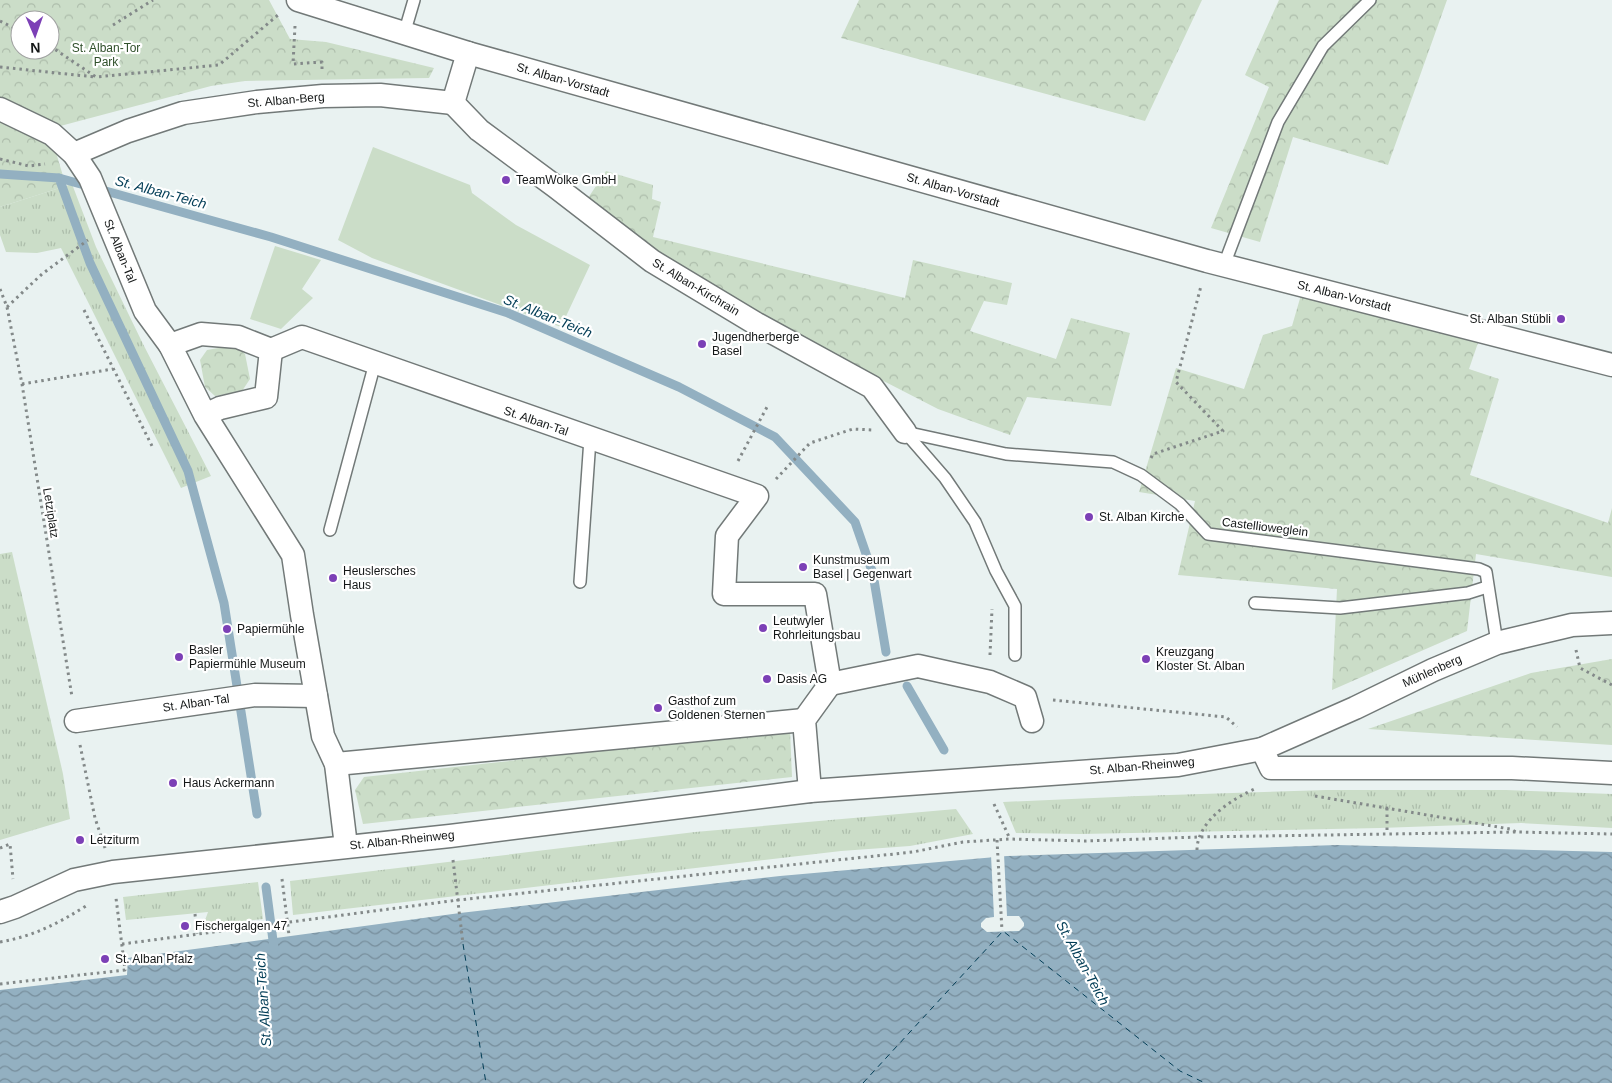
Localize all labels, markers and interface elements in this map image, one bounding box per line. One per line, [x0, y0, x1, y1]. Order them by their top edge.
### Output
north arrow [10, 10, 60, 60]
text: N [30, 40, 41, 56]
park label: St. Alban-Tor Park [72, 41, 140, 69]
street label: St. Alban-Vorstadt [515, 60, 612, 100]
street label: St. Alban-Berg [247, 90, 325, 110]
street label: St. Alban-Vorstadt [905, 170, 1002, 210]
water label: St. Alban-Teich [114, 172, 209, 212]
place label: TeamWolke GmbH [516, 173, 616, 187]
marker: TeamWolke GmbH [500, 174, 512, 186]
street label: St. Alban-Tal [101, 217, 139, 285]
street label: St. Alban-Kirchrain [650, 255, 742, 319]
street label: St. Alban-Vorstadt [1296, 278, 1393, 315]
water label: St. Alban-Teich [501, 291, 595, 341]
place label: St. Alban Stübli [1470, 312, 1551, 326]
marker: St. Alban Stübli [1555, 313, 1567, 325]
place label: Jugendherberge Basel [712, 330, 800, 358]
marker: Jugendherberge Basel [696, 338, 708, 350]
street label: St. Alban-Tal [502, 403, 570, 439]
street label: Letziplatz [40, 487, 62, 539]
place label: St. Alban Kirche [1099, 510, 1185, 524]
marker: St. Alban Kirche [1083, 511, 1095, 523]
street label: Castellioweglein [1221, 515, 1309, 539]
place label: Kunstmuseum Basel | Gegenwart [813, 553, 912, 581]
marker: Kunstmuseum Basel | Gegenwart [797, 561, 809, 573]
place label: Heuslersches Haus [343, 564, 416, 592]
marker: Heuslersches Haus [327, 572, 339, 584]
place label: Leutwyler Rohrleitungsbau [773, 614, 860, 642]
place label: Papiermühle [237, 622, 305, 636]
marker: Leutwyler Rohrleitungsbau [757, 622, 769, 634]
marker: Papiermühle [221, 623, 233, 635]
place label: Basler Papiermühle Museum [189, 643, 306, 671]
place label: Kreuzgang Kloster St. Alban [1156, 645, 1245, 673]
marker: Basler Papiermühle Museum [173, 651, 185, 663]
street label: Mühlenberg [1400, 652, 1464, 690]
marker: Kreuzgang Kloster St. Alban [1140, 653, 1152, 665]
place label: Dasis AG [777, 672, 827, 686]
marker: Dasis AG [761, 673, 773, 685]
street label: St. Alban-Tal [162, 691, 230, 715]
place label: Gasthof zum Goldenen Sternen [668, 694, 765, 722]
marker: Gasthof zum Goldenen Sternen [652, 702, 664, 714]
street label: St. Alban-Rheinweg [1089, 754, 1195, 778]
place label: Haus Ackermann [183, 776, 274, 790]
marker: Haus Ackermann [167, 777, 179, 789]
street label: St. Alban-Rheinweg [349, 828, 455, 852]
place label: Letziturm [90, 833, 139, 847]
marker: Letziturm [74, 834, 86, 846]
water label: St. Alban-Teich [1053, 918, 1113, 1008]
place label: Fischergalgen 47 [195, 919, 287, 933]
marker: Fischergalgen 47 [179, 920, 191, 932]
place label: St. Alban Pfalz [115, 952, 193, 966]
water label: St. Alban-Teich [252, 952, 274, 1047]
marker: St. Alban Pfalz [99, 953, 111, 965]

